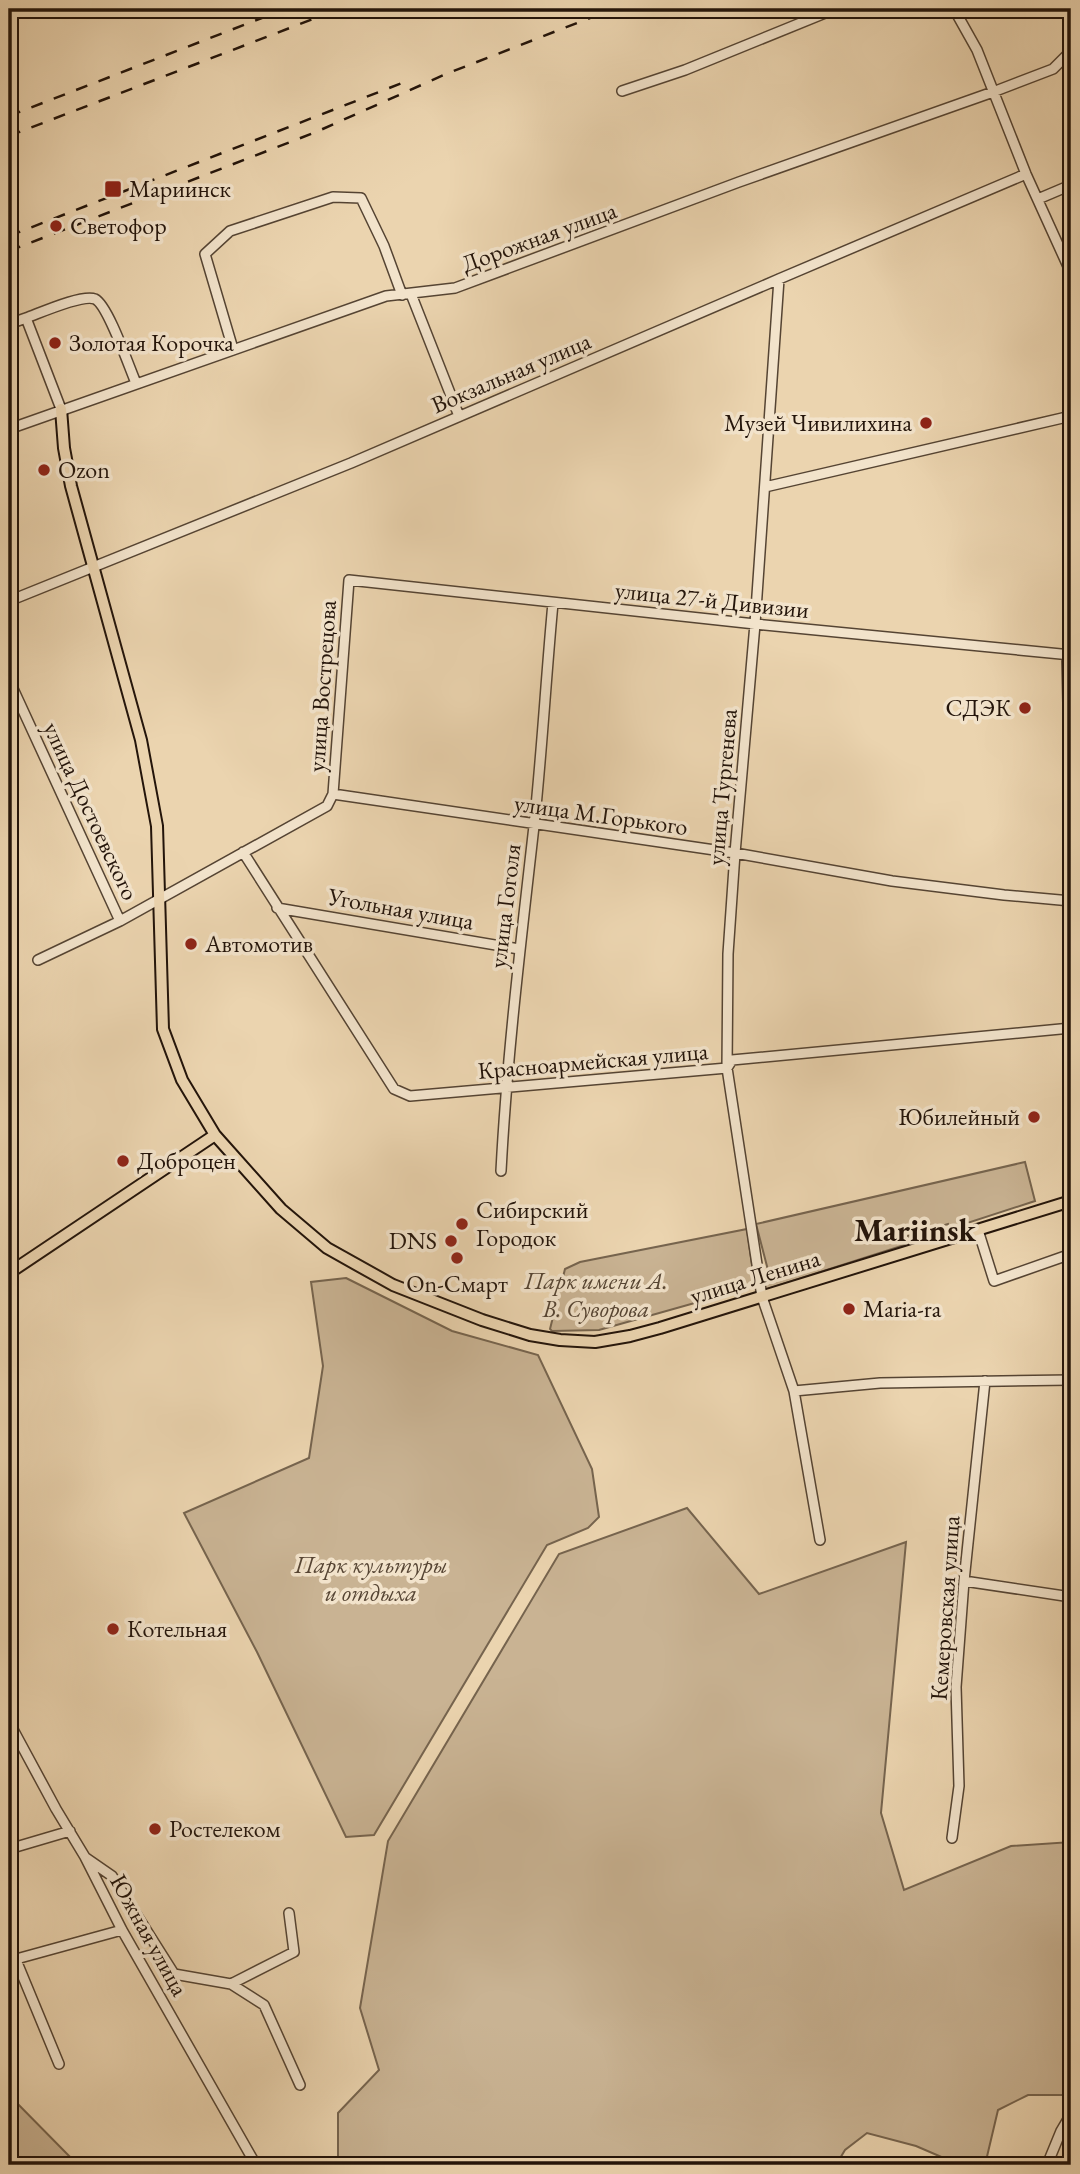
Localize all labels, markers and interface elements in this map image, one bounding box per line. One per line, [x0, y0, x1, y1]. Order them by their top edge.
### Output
place label: Мариинск [129, 173, 231, 204]
marker: Мариинск [103, 179, 123, 199]
street label: Дорожная улица [457, 194, 621, 279]
place label: Светофор [70, 210, 167, 241]
marker: Светофор [48, 218, 64, 234]
street label: Вокзальная улица [426, 325, 596, 420]
place label: Золотая Корочка [69, 327, 234, 358]
marker: Золотая Корочка [47, 335, 63, 351]
place label: Музей Чивилихина [724, 407, 912, 438]
marker: Музей Чивилихина [918, 415, 934, 431]
place label: Ozon [58, 454, 110, 485]
marker: Ozon [36, 462, 52, 478]
street label: улица 27-й Дивизии [614, 574, 811, 625]
street label: улица Вострецова [300, 599, 343, 773]
place label: СДЭК [946, 692, 1011, 723]
marker: СДЭК [1017, 700, 1033, 716]
street label: улица Тургенева [699, 707, 744, 866]
street label: улица Достоевского [37, 717, 146, 905]
street label: улица М.Горького [512, 787, 690, 842]
street label: улица Гоголя [482, 842, 528, 970]
street label: Угольная улица [325, 880, 477, 937]
place label: Автомотив [204, 928, 313, 959]
marker: Автомотив [183, 936, 199, 952]
street label: Красноармейская улица [476, 1035, 710, 1086]
place label: Юбилейный [898, 1101, 1020, 1132]
marker: Юбилейный [1026, 1109, 1042, 1125]
place label: Доброцен [137, 1145, 236, 1176]
marker: Доброцен [115, 1153, 131, 1169]
place label: Сибирский Городок [476, 1194, 589, 1253]
district label: Mariinsk [854, 1209, 977, 1251]
marker: Сибирский Городок [454, 1216, 470, 1232]
place label: DNS [389, 1225, 437, 1256]
marker: DNS [443, 1233, 459, 1249]
street label: улица Ленина [686, 1242, 824, 1311]
marker: On-Смарт [449, 1250, 465, 1266]
park label: Парк имени А. В. Суворова [523, 1265, 668, 1324]
place label: On-Смарт [406, 1268, 508, 1299]
place label: Maria-ra [863, 1293, 942, 1324]
marker: Maria-ra [841, 1301, 857, 1317]
street label: Кемеровская улица [923, 1514, 966, 1701]
park label: Парк культуры и отдыха [293, 1549, 448, 1608]
place label: Котельная [127, 1613, 227, 1644]
marker: Котельная [105, 1621, 121, 1637]
place label: Ростелеком [169, 1813, 280, 1844]
marker: Ростелеком [147, 1821, 163, 1837]
street label: Южная улица [103, 1868, 196, 2002]

